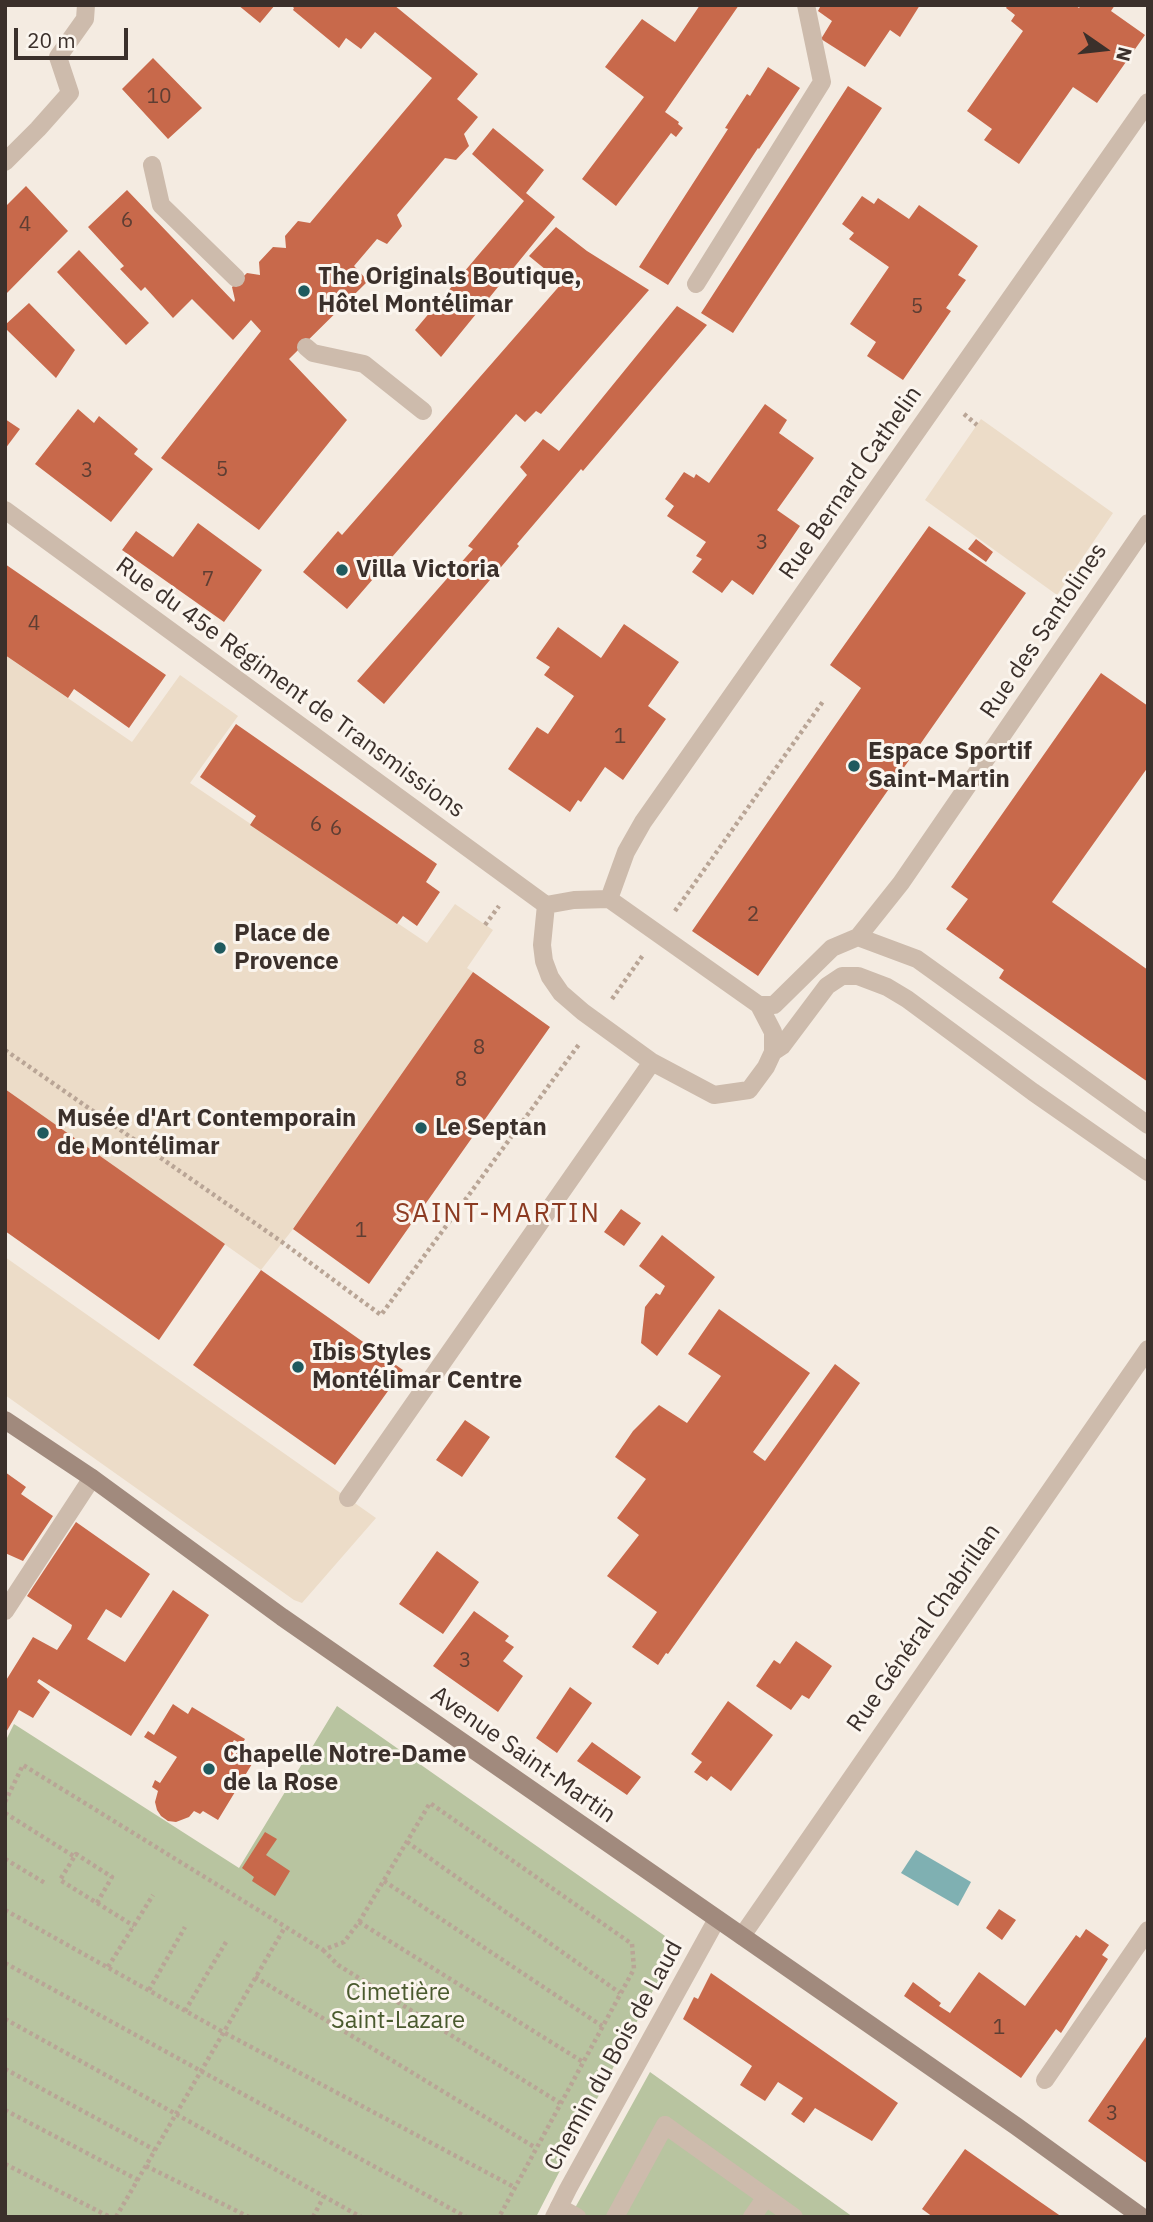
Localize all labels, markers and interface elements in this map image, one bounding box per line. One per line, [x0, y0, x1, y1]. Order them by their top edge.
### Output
scale bar [18, 14, 131, 58]
north arrow [1069, 14, 1139, 84]
text: 20 m [27, 26, 76, 54]
text: N [1111, 44, 1138, 64]
house number: 10 [146, 84, 172, 110]
house number: 6 [121, 208, 133, 234]
house number: 4 [19, 212, 31, 238]
place label: The Originals Boutique, Hôtel Montélimar [318, 263, 582, 319]
marker: The Originals Boutique, Hôtel Montélimar [296, 283, 312, 299]
house number: 5 [911, 294, 923, 320]
street label: Rue Bernard Cathelin [773, 381, 929, 585]
house number: 5 [216, 457, 228, 483]
house number: 3 [81, 458, 93, 484]
house number: 3 [756, 530, 768, 556]
street label: Rue des Santolines [975, 538, 1113, 724]
street label: Rue du 45e Régiment de Transmissions [110, 552, 470, 824]
place label: Villa Victoria [356, 556, 500, 584]
marker: Villa Victoria [334, 562, 350, 578]
house number: 7 [202, 567, 214, 593]
house number: 4 [28, 611, 40, 637]
house number: 1 [614, 724, 626, 750]
place label: Espace Sportif Saint-Martin [868, 738, 1032, 794]
marker: Espace Sportif Saint-Martin [846, 758, 862, 774]
house number: 6 [310, 812, 322, 838]
house number: 6 [330, 816, 342, 842]
house number: 2 [747, 902, 759, 928]
place label: Place de Provence [234, 920, 339, 976]
marker: Place de Provence [212, 940, 228, 956]
house number: 8 [473, 1035, 485, 1061]
house number: 8 [455, 1067, 467, 1093]
place label: Musée d'Art Contemporain de Montélimar [57, 1105, 356, 1161]
place label: Le Septan [435, 1114, 547, 1142]
marker: Le Septan [413, 1120, 429, 1136]
marker: Musée d'Art Contemporain de Montélimar [35, 1125, 51, 1141]
district label: SAINT-MARTIN [397, 1198, 599, 1230]
house number: 1 [355, 1218, 367, 1244]
place label: Ibis Styles Montélimar Centre [312, 1339, 522, 1395]
marker: Ibis Styles Montélimar Centre [290, 1359, 306, 1375]
street label: Rue Général Chabrillan [841, 1518, 1007, 1738]
house number: 3 [459, 1648, 471, 1674]
street label: Avenue Saint-Martin [425, 1680, 621, 1830]
place label: Chapelle Notre-Dame de la Rose [223, 1741, 466, 1797]
marker: Chapelle Notre-Dame de la Rose [201, 1761, 217, 1777]
street label: Chemin du Bois de Laud [539, 1936, 689, 2176]
park label: Cimetière Saint-Lazare [331, 1979, 465, 2035]
house number: 1 [993, 2015, 1005, 2041]
house number: 3 [1106, 2101, 1118, 2127]

